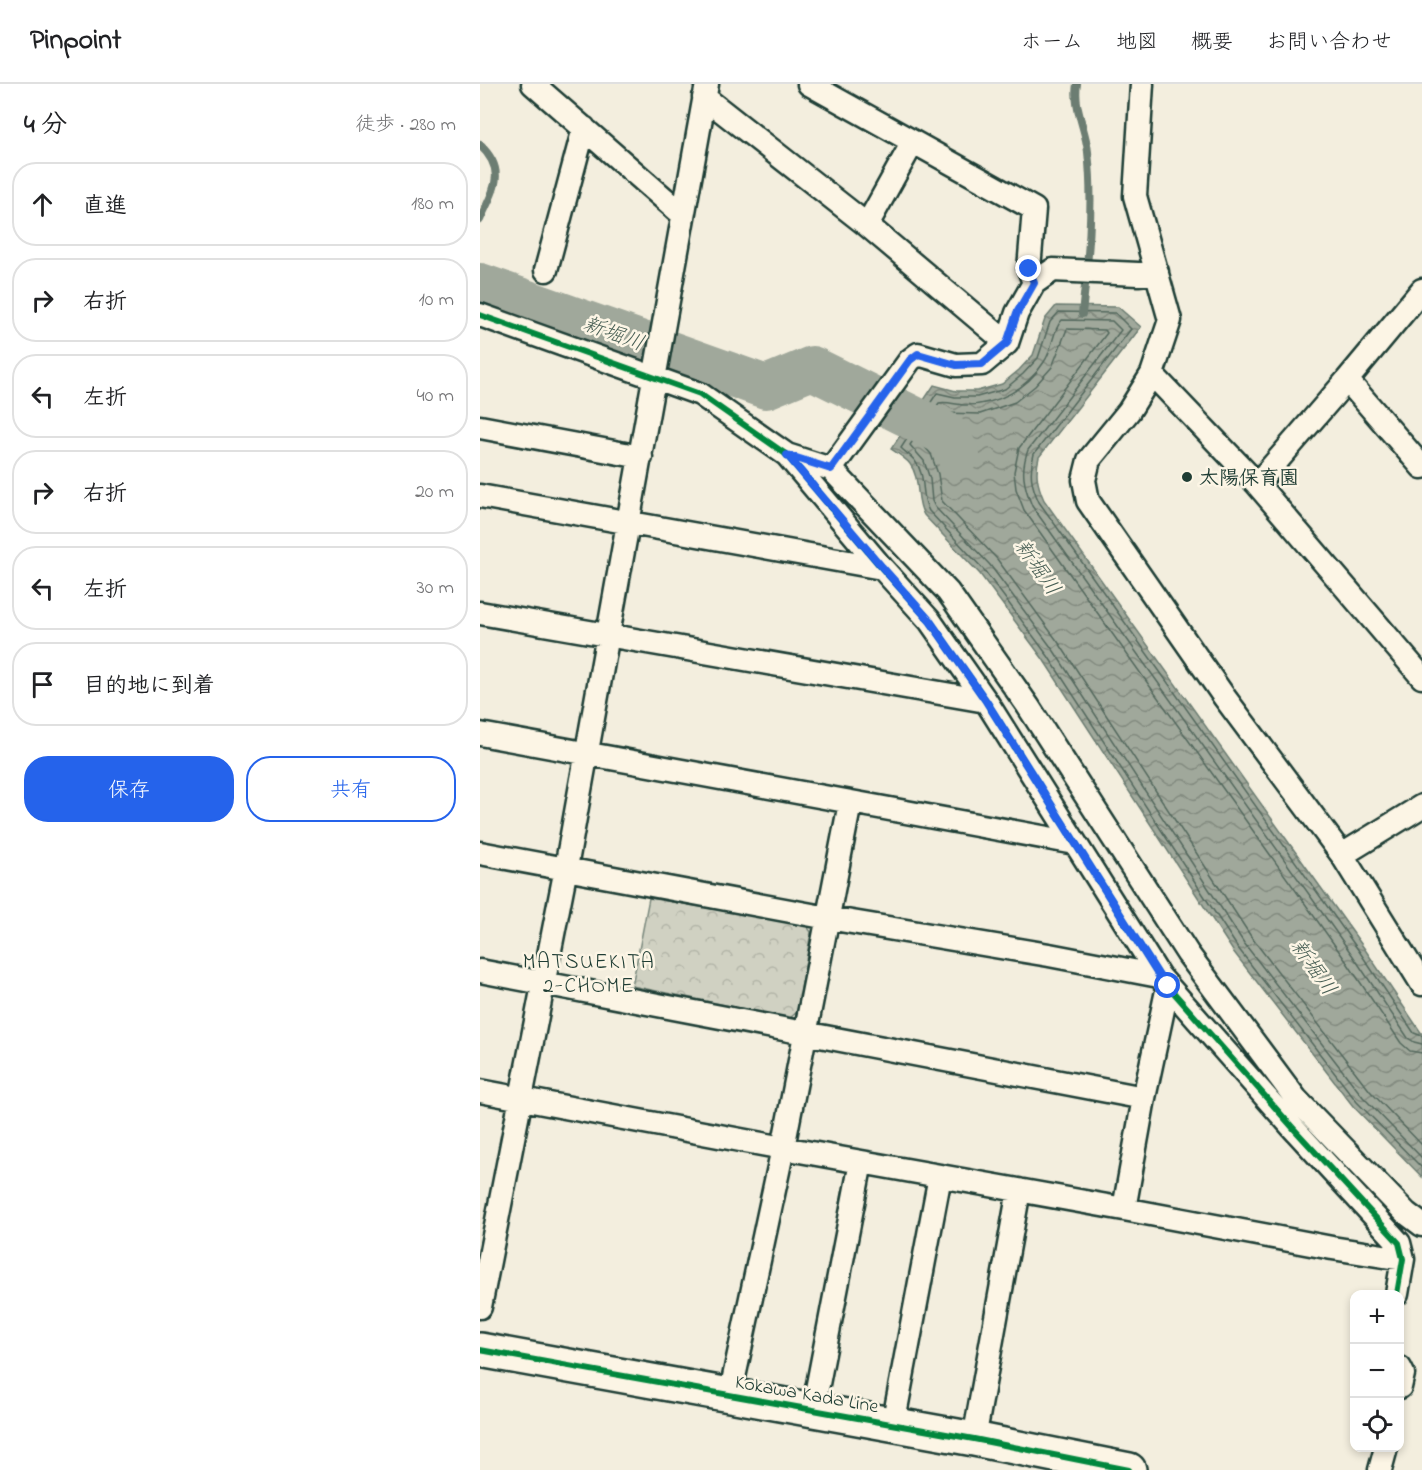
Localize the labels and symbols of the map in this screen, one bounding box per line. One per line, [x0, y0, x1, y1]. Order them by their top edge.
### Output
route end [1015, 255, 1041, 281]
water label: 新堀川 [579, 310, 648, 360]
place label: 太陽保育園 [1199, 465, 1299, 494]
marker: 太陽保育園 [1180, 470, 1194, 484]
water label: 新堀川 [1006, 534, 1067, 603]
water label: 新堀川 [1282, 934, 1343, 1003]
district label: MATSUEKITA 2-CHOME [523, 948, 655, 1002]
route start [1154, 972, 1180, 998]
street label: Kokawa Kada Line [732, 1369, 881, 1422]

